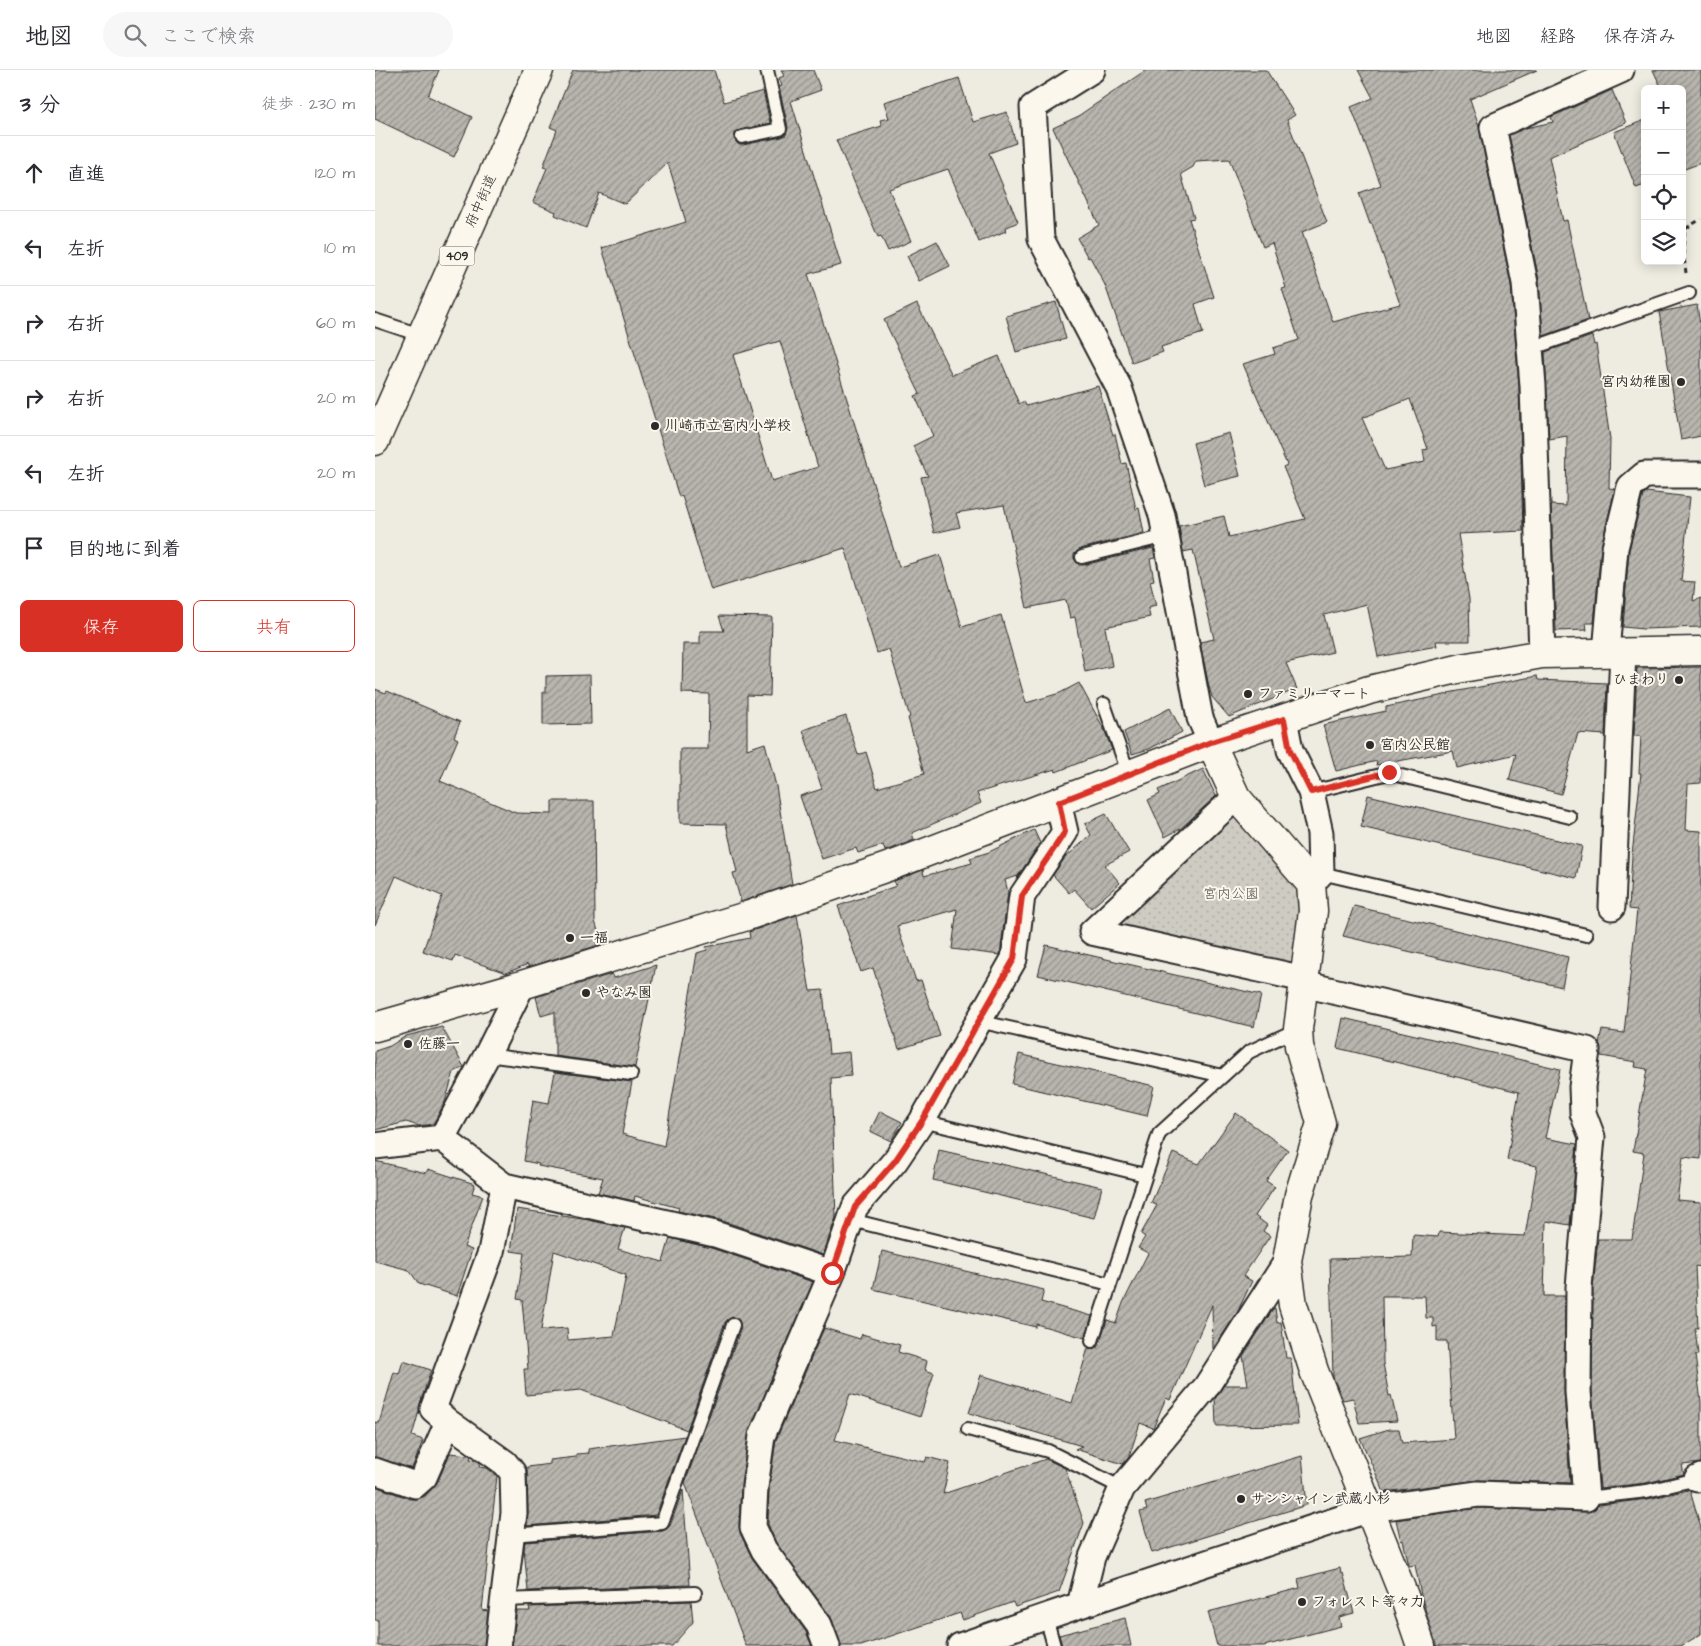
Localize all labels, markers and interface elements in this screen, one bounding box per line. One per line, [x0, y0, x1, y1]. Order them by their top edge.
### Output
search box [103, 12, 453, 57]
text: 地図 [25, 20, 73, 54]
icon: search [121, 21, 149, 49]
text: ここで検索 [161, 23, 256, 50]
text: 地図 [1476, 24, 1512, 49]
text: 経路 [1540, 24, 1576, 49]
text: 保存済み [1604, 24, 1676, 49]
map controls [1641, 85, 1686, 265]
button: + [1641, 85, 1686, 130]
text: 3 分 [20, 90, 60, 119]
text: 徒歩 · 230 m [262, 93, 355, 115]
button: − [1641, 130, 1686, 175]
icon: ahead [20, 159, 48, 187]
text: 直進 [67, 161, 105, 188]
text: 120 m [315, 162, 355, 184]
street label: 府中街道 [460, 171, 502, 231]
button: locate [1641, 175, 1686, 220]
button: layers [1641, 220, 1686, 265]
icon: left [20, 234, 48, 262]
text: 左折 [67, 236, 105, 263]
text: 10 m [324, 237, 355, 259]
road number: 409 [439, 247, 475, 266]
icon: right [20, 309, 48, 337]
text: 右折 [67, 311, 105, 338]
text: 60 m [316, 312, 355, 334]
place label: 宮内幼稚園 [1601, 372, 1671, 392]
marker: 宮内幼稚園 [1675, 376, 1687, 388]
icon: right [20, 384, 48, 412]
text: 右折 [67, 386, 105, 413]
text: 20 m [317, 387, 355, 409]
place label: 川崎市立宮内小学校 [665, 416, 791, 436]
marker: 川崎市立宮内小学校 [649, 420, 661, 432]
icon: left [20, 459, 48, 487]
text: 左折 [67, 461, 105, 488]
text: 20 m [317, 462, 355, 484]
icon: arrive [20, 534, 48, 562]
text: 目的地に到着 [67, 536, 181, 563]
button: 保存 [20, 600, 183, 652]
button: 共有 [193, 600, 355, 652]
place label: ひまわり [1613, 670, 1669, 690]
marker: ひまわり [1673, 674, 1685, 686]
place label: ファミリーマート [1258, 684, 1371, 704]
marker: ファミリーマート [1242, 688, 1254, 700]
place label: 宮内公民館 [1380, 735, 1450, 755]
marker: 宮内公民館 [1364, 739, 1376, 751]
route end [1378, 761, 1401, 784]
park label: 宮内公園 [1203, 884, 1259, 904]
place label: 一福 [580, 928, 608, 948]
marker: 一福 [564, 932, 576, 944]
place label: やなみ園 [596, 983, 652, 1003]
marker: やなみ園 [580, 987, 592, 999]
place label: 佐藤一 [418, 1034, 460, 1054]
marker: 佐藤一 [402, 1038, 414, 1050]
route start [821, 1262, 844, 1285]
place label: サンシャイン武蔵小杉 [1251, 1489, 1390, 1509]
marker: サンシャイン武蔵小杉 [1235, 1493, 1247, 1505]
place label: フォレスト等々力 [1312, 1592, 1424, 1612]
marker: フォレスト等々力 [1296, 1596, 1308, 1608]

